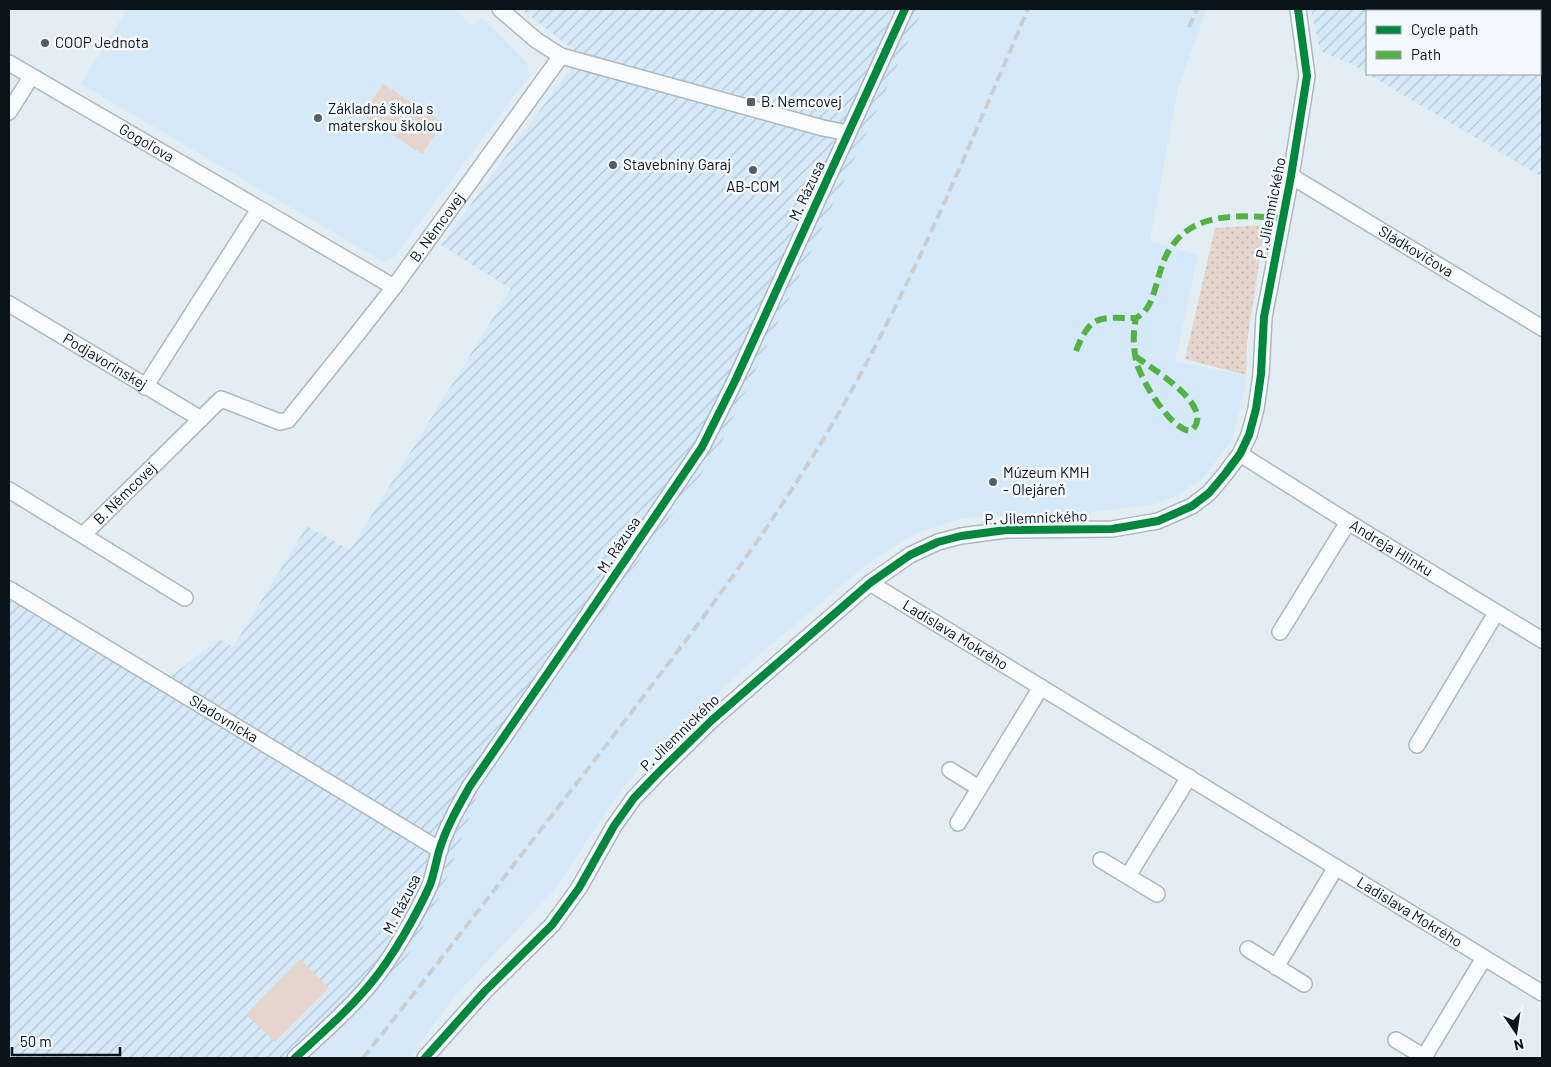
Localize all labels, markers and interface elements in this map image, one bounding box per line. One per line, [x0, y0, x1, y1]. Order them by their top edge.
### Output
legend [1366, 10, 1541, 75]
text: Cycle path [1411, 20, 1478, 38]
place label: COOP Jednota [55, 33, 149, 51]
marker: COOP Jednota [39, 37, 51, 49]
text: Path [1411, 45, 1441, 63]
place label: B. Nemcovej [761, 92, 842, 110]
marker: B. Nemcovej [745, 96, 757, 108]
place label: Základná škola s materskou školou [328, 99, 443, 134]
marker: Základná škola s materskou školou [312, 112, 324, 124]
street label: Gogoľova [116, 119, 178, 165]
place label: Stavebniny Garaj [623, 155, 731, 173]
street label: P. Jilemnického [1251, 156, 1289, 260]
street label: M. Rázusa [784, 158, 828, 224]
marker: Stavebniny Garaj [607, 159, 619, 171]
marker: AB-COM [747, 164, 759, 176]
place label: AB-COM [726, 177, 780, 195]
street label: B. Němcovej [405, 189, 467, 265]
street label: Sládkovičova [1376, 221, 1457, 280]
street label: Podjavorinskej [60, 329, 151, 393]
street label: B. Němcovej [89, 458, 160, 528]
place label: Múzeum KMH - Olejáreň [1003, 463, 1090, 498]
marker: Múzeum KMH - Olejáreň [987, 476, 999, 488]
street label: P. Jilemnického [984, 506, 1088, 528]
street label: M. Rázusa [593, 513, 644, 576]
street label: Andreja Hlinku [1347, 515, 1436, 579]
street label: Ladislava Mokrého [900, 595, 1012, 673]
street label: Sladovnícka [187, 690, 262, 746]
street label: P. Jilemnického [636, 690, 723, 775]
street label: M. Rázusa [378, 871, 424, 936]
street label: Ladislava Mokrého [1354, 872, 1466, 950]
north arrow [1491, 1007, 1541, 1057]
scale bar [12, 1024, 120, 1056]
text: 50 m [20, 1032, 52, 1050]
text: N [1513, 1036, 1525, 1054]

